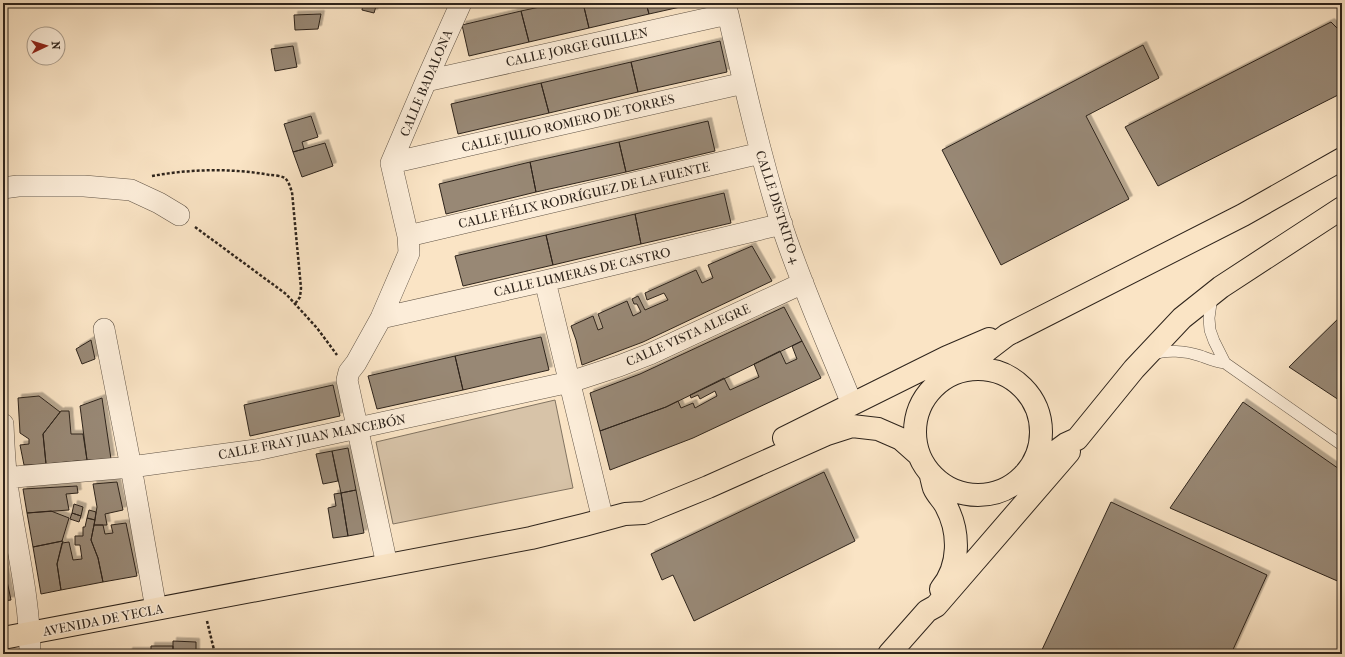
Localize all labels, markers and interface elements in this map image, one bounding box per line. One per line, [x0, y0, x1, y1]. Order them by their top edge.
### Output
street label: CALLE JORGE GUILLEN [504, 25, 650, 69]
north arrow [26, 26, 66, 66]
street label: CALLE BADALONA [397, 27, 455, 139]
text: N [49, 41, 62, 51]
street label: CALLE JULIO ROMERO DE TORRES [460, 91, 676, 155]
street label: CALLE DISTRITO 4 [753, 149, 803, 266]
street label: CALLE FÉLIX RODRÍGUEZ DE LA FUENTE [457, 159, 711, 231]
street label: CALLE LUMERAS DE CASTRO [492, 244, 672, 300]
street label: CALLE VISTA ALEGRE [624, 301, 752, 369]
street label: CALLE FRAY JUAN MANCEBÓN [217, 411, 407, 463]
street label: AVENIDA DE YECLA [40, 601, 165, 639]

